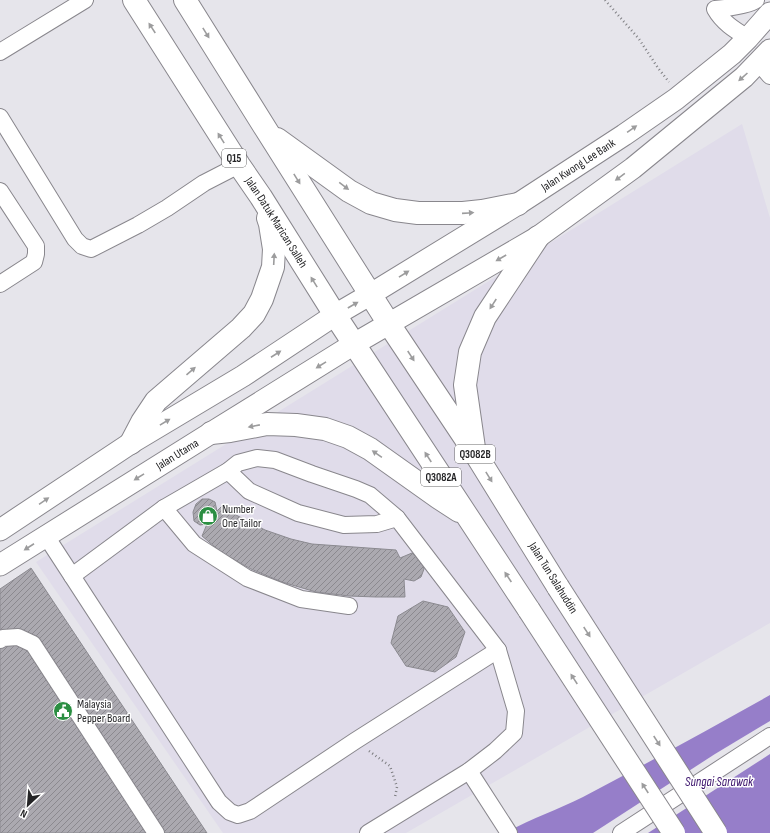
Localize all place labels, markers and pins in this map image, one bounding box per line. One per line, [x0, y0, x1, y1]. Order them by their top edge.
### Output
place label: Number One Tailor [222, 502, 262, 531]
shop icon: Number One Tailor [197, 505, 219, 527]
place label: Malaysia Pepper Board [77, 697, 130, 726]
public building icon: Malaysia Pepper Board [52, 700, 74, 722]

